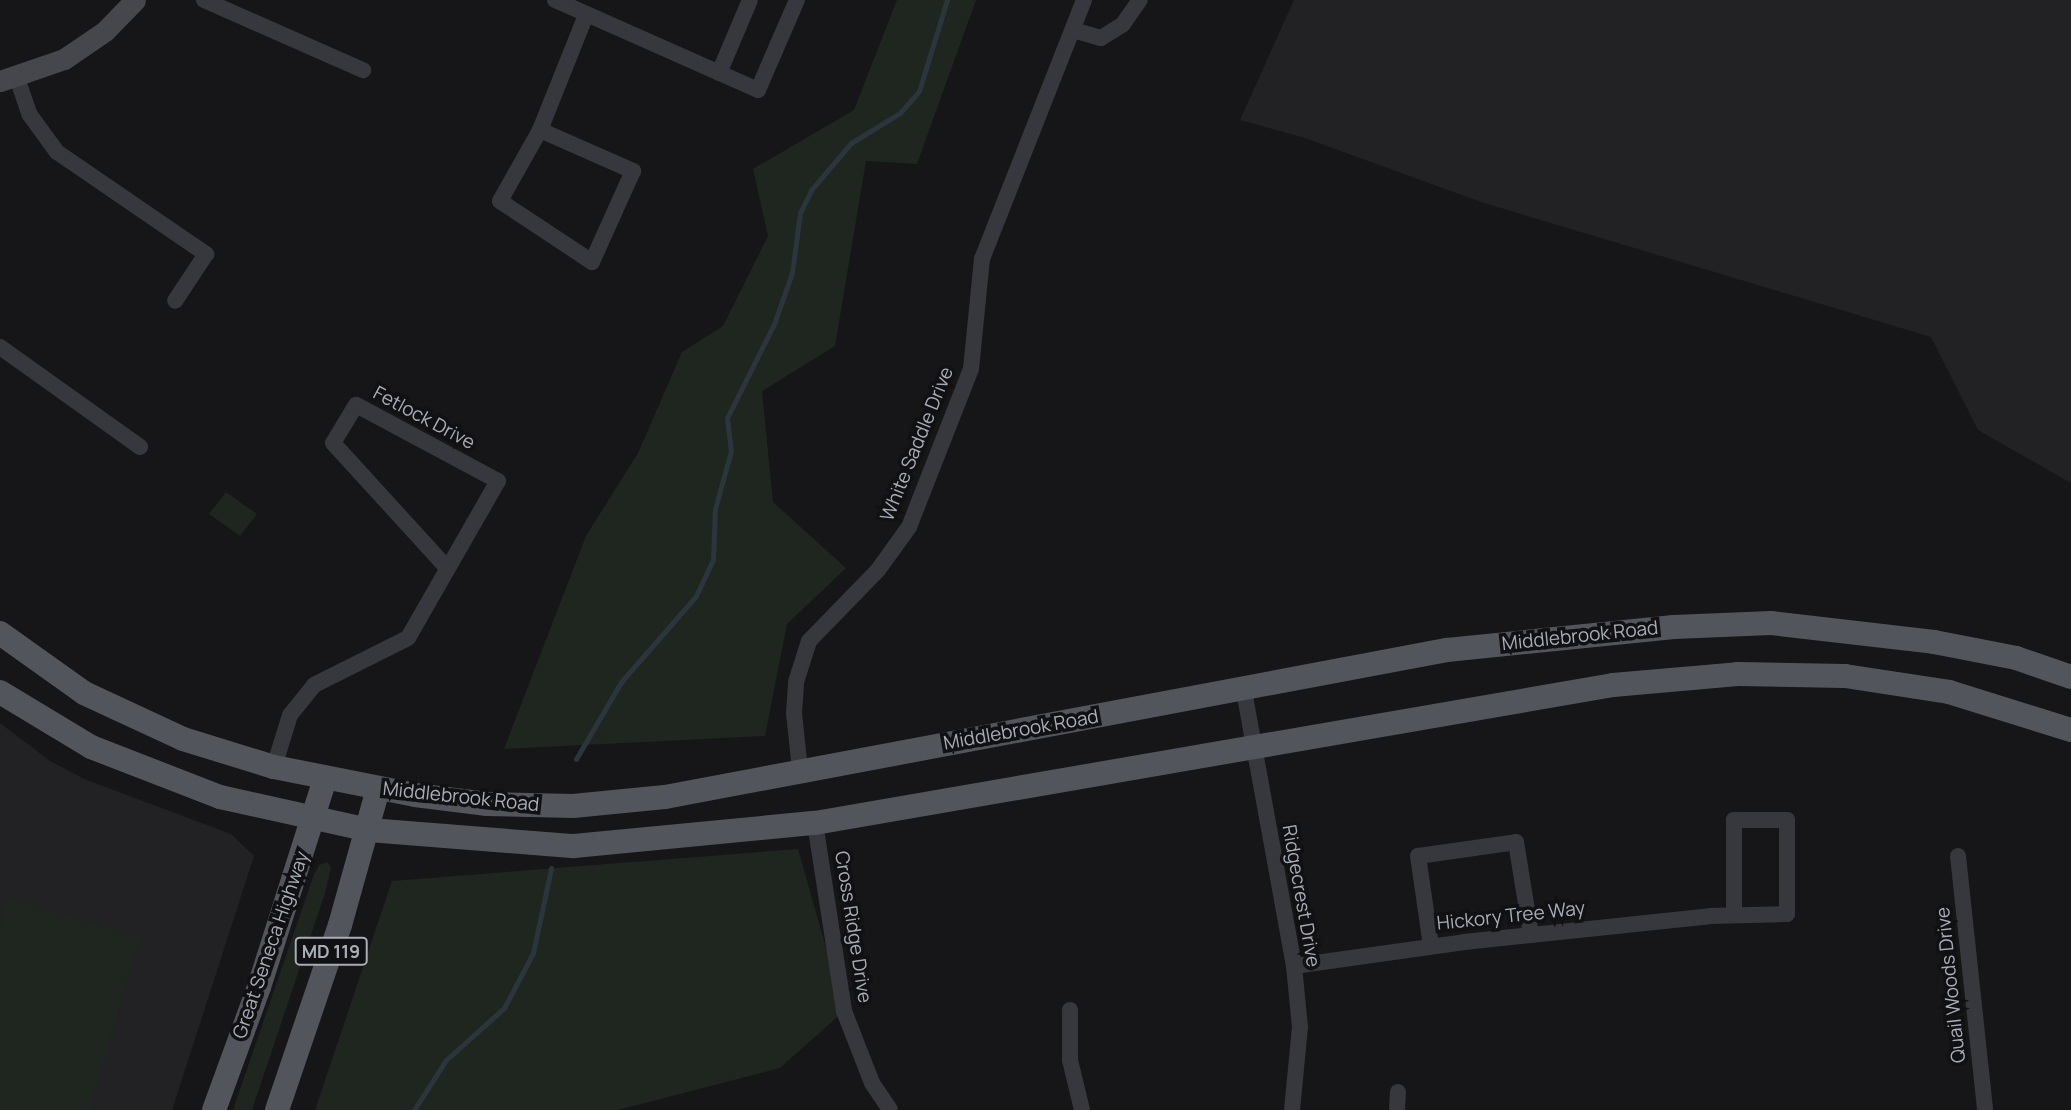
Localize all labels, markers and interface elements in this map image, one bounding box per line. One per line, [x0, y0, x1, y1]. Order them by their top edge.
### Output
street label: White Saddle Drive [876, 364, 958, 524]
street label: Fetlock Drive [369, 382, 479, 454]
street label: Middlebrook Road [1501, 616, 1659, 656]
street label: Middlebrook Road [942, 705, 1100, 755]
street label: Middlebrook Road [382, 777, 540, 817]
street label: Ridgecrest Drive [1277, 823, 1325, 969]
street label: Great Seneca Highway [228, 848, 314, 1042]
street label: Cross Ridge Drive [830, 849, 876, 1005]
street label: Hickory Tree Way [1436, 897, 1586, 935]
street label: Quail Woods Drive [1931, 906, 1971, 1064]
road number: MD 119 [294, 936, 368, 966]

